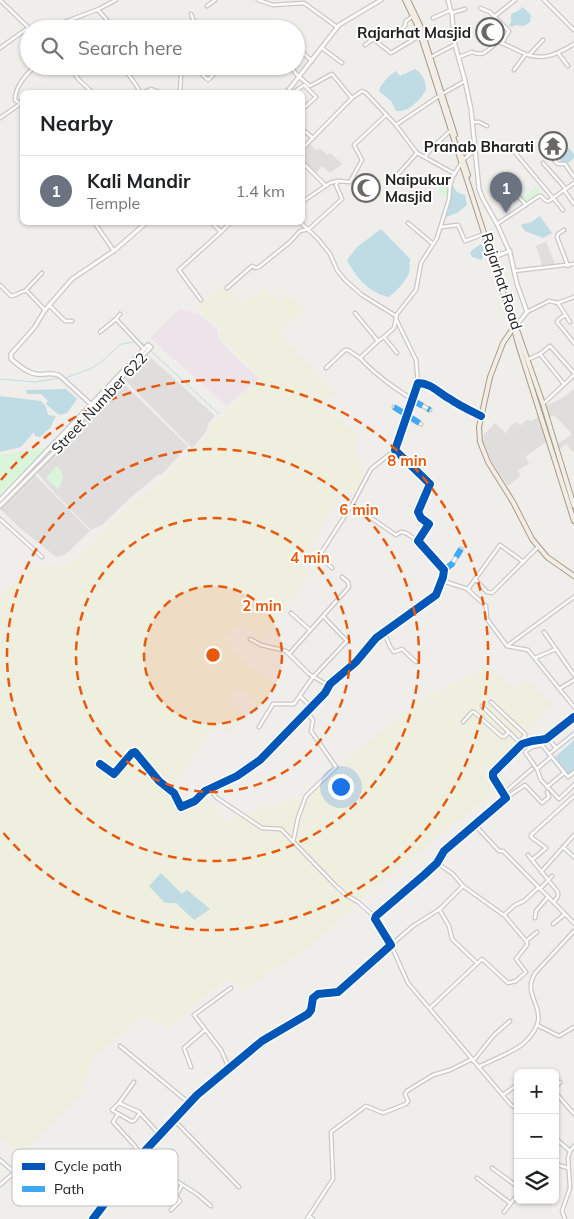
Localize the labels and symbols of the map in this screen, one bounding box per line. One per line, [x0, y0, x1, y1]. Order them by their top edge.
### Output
mosque icon: Rajarhat Masjid [475, 17, 505, 47]
place label: Rajarhat Masjid [357, 23, 471, 42]
temple icon: Pranab Bharati [538, 131, 568, 161]
place label: Pranab Bharati [424, 137, 534, 156]
place label: Naipukur Masjid [385, 170, 451, 206]
pin: 1 [490, 172, 522, 213]
mosque icon: Naipukur Masjid [351, 173, 381, 203]
street label: Rajarhat Road [477, 230, 527, 332]
street label: Street Number 622 [47, 348, 151, 458]
text: 8 min [387, 451, 427, 470]
text: 6 min [339, 500, 379, 519]
text: 4 min [290, 548, 330, 567]
text: 2 min [242, 596, 282, 615]
centre of rings [204, 646, 222, 664]
your location [328, 774, 354, 800]
legend [12, 1149, 178, 1206]
text: Cycle path [54, 1157, 122, 1175]
text: Path [54, 1180, 84, 1198]

